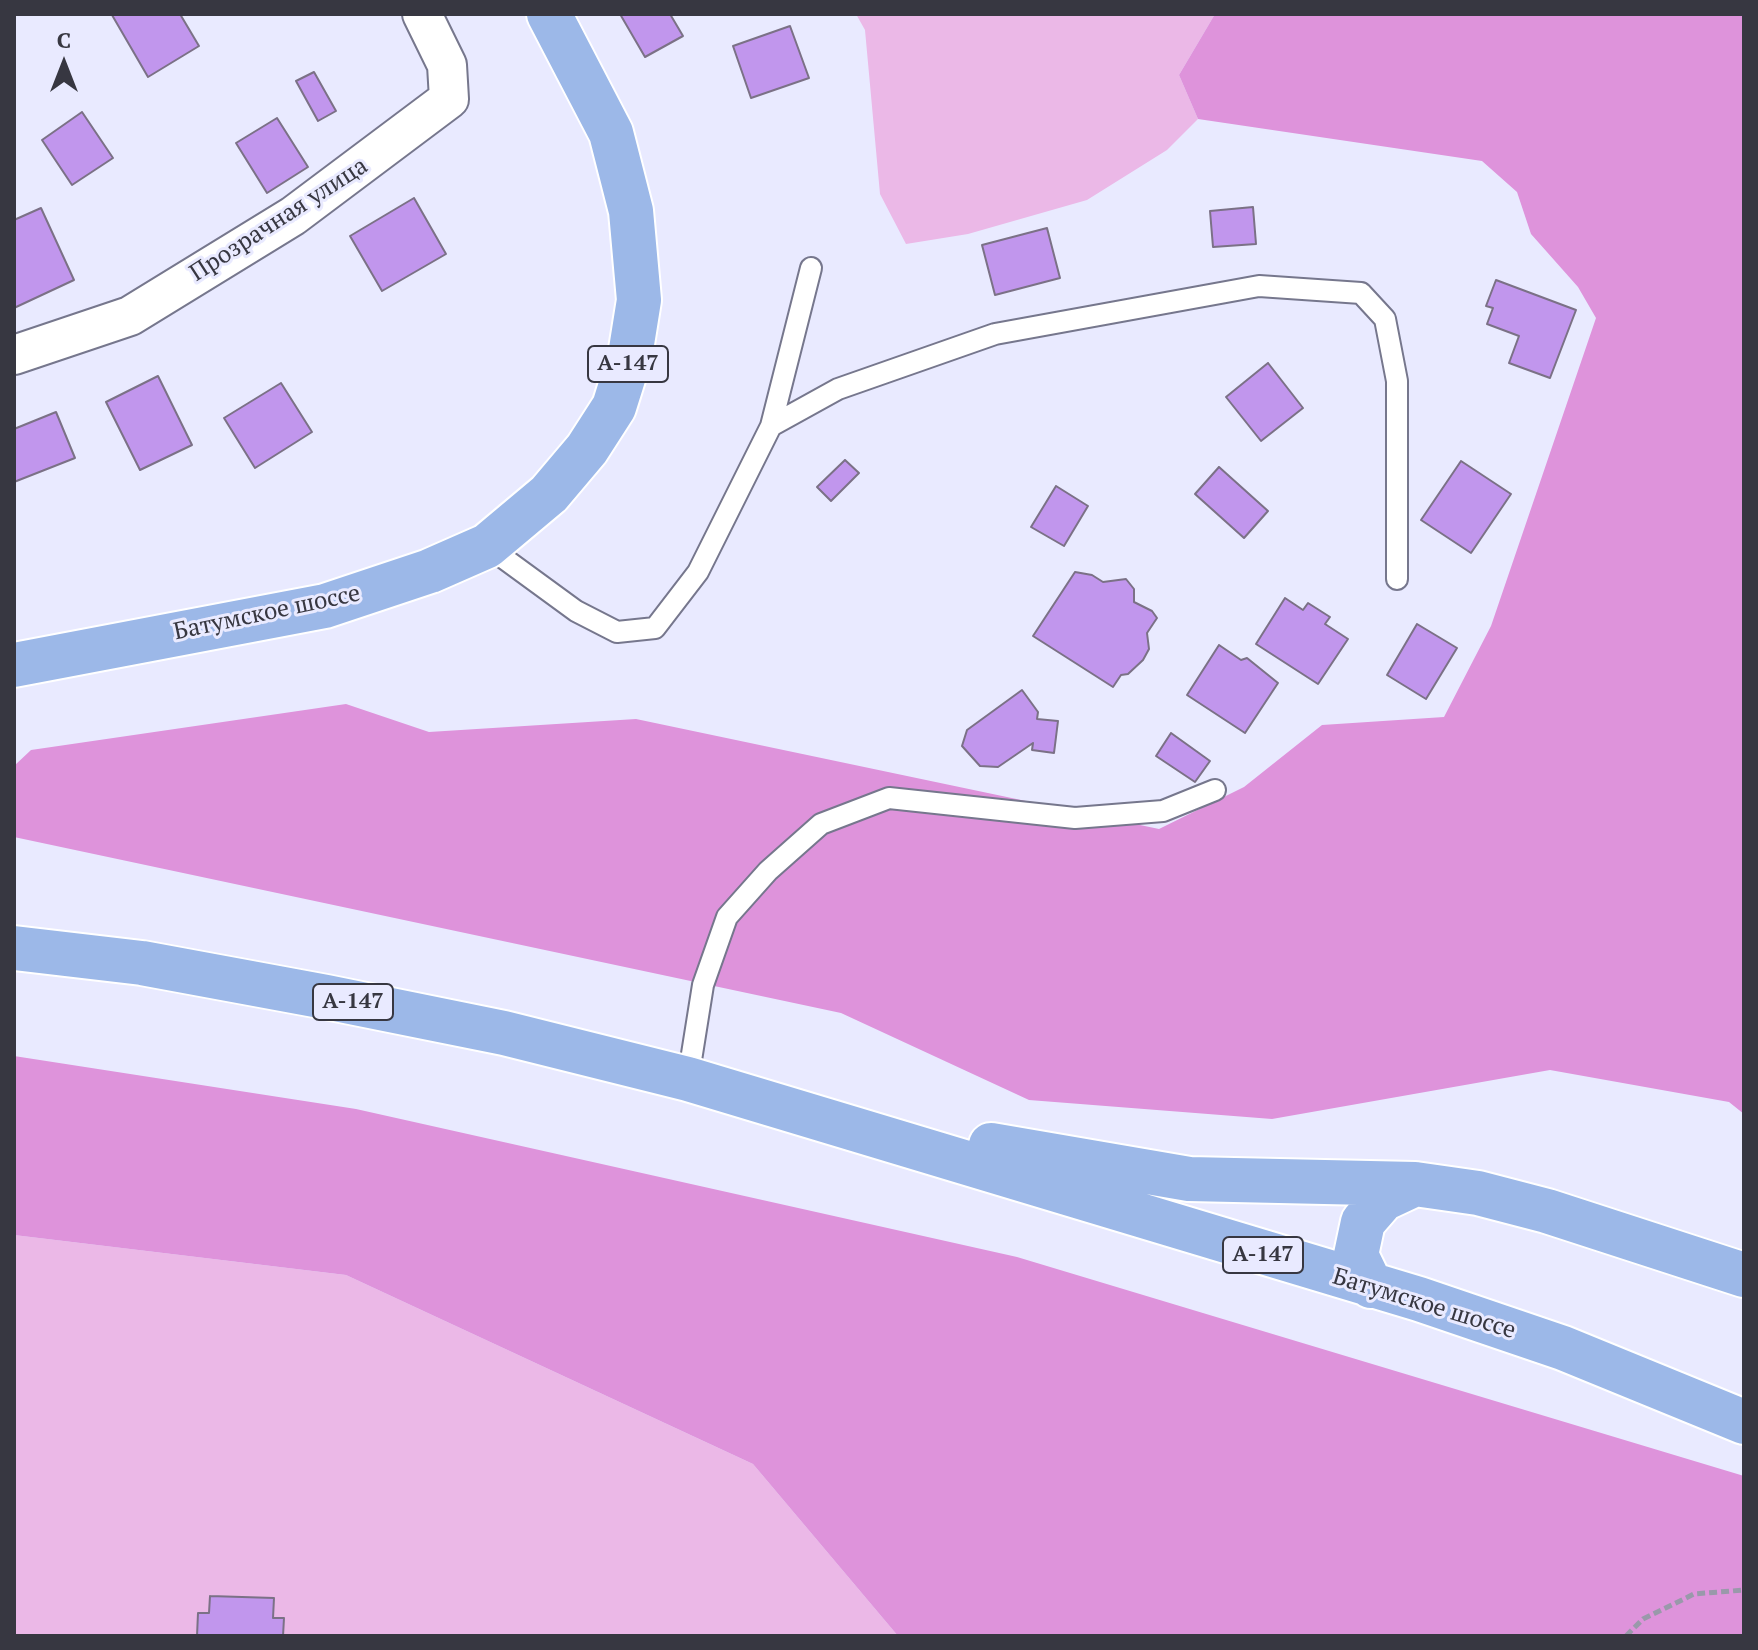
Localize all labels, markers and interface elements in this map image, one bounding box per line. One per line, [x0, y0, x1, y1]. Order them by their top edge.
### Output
north arrow [24, 24, 104, 104]
text: С [57, 25, 71, 54]
street label: Прозрачная улица [185, 152, 373, 288]
road number: А-147 [588, 346, 668, 382]
street label: Батумское шоссе [171, 579, 363, 647]
road number: А-147 [313, 984, 393, 1020]
road number: А-147 [1223, 1237, 1303, 1273]
street label: Батумское шоссе [1329, 1262, 1519, 1346]

